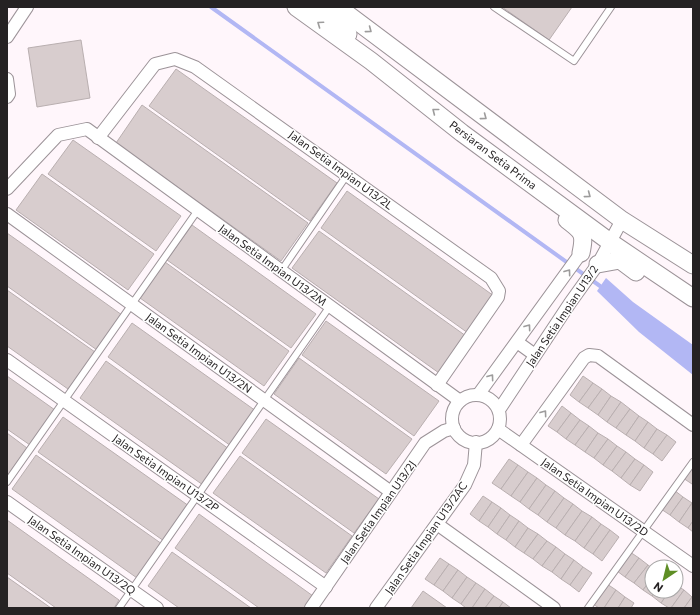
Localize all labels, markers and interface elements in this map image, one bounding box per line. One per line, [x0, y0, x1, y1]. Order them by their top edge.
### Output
one-way arrow [317, 21, 324, 29]
one-way arrow [365, 26, 372, 33]
one-way arrow [432, 109, 439, 116]
one-way arrow [480, 112, 487, 119]
street label: Persiaran Setia Prima [447, 118, 539, 192]
street label: Jalan Setia Impian U13/2L [286, 127, 396, 213]
one-way arrow [584, 190, 591, 197]
street label: Jalan Setia Impian U13/2M [216, 221, 330, 309]
street label: Jalan Setia Impian U13/2 [523, 263, 601, 369]
one-way arrow [563, 269, 571, 276]
street label: Jalan Setia Impian U13/2N [143, 310, 255, 396]
one-way arrow [523, 325, 530, 332]
one-way arrow [486, 374, 493, 381]
one-way arrow [539, 410, 547, 417]
street label: Jalan Setia Impian U13/2P [110, 431, 222, 515]
street label: Jalan Setia Impian U13/2D [539, 455, 651, 539]
street label: Jalan Setia Impian U13/2J [337, 458, 419, 566]
street label: Jalan Setia Impian U13/2AC [382, 479, 470, 597]
street label: Jalan Setia Impian U13/2Q [25, 512, 139, 598]
north arrow [644, 559, 684, 599]
text: N [651, 580, 665, 595]

